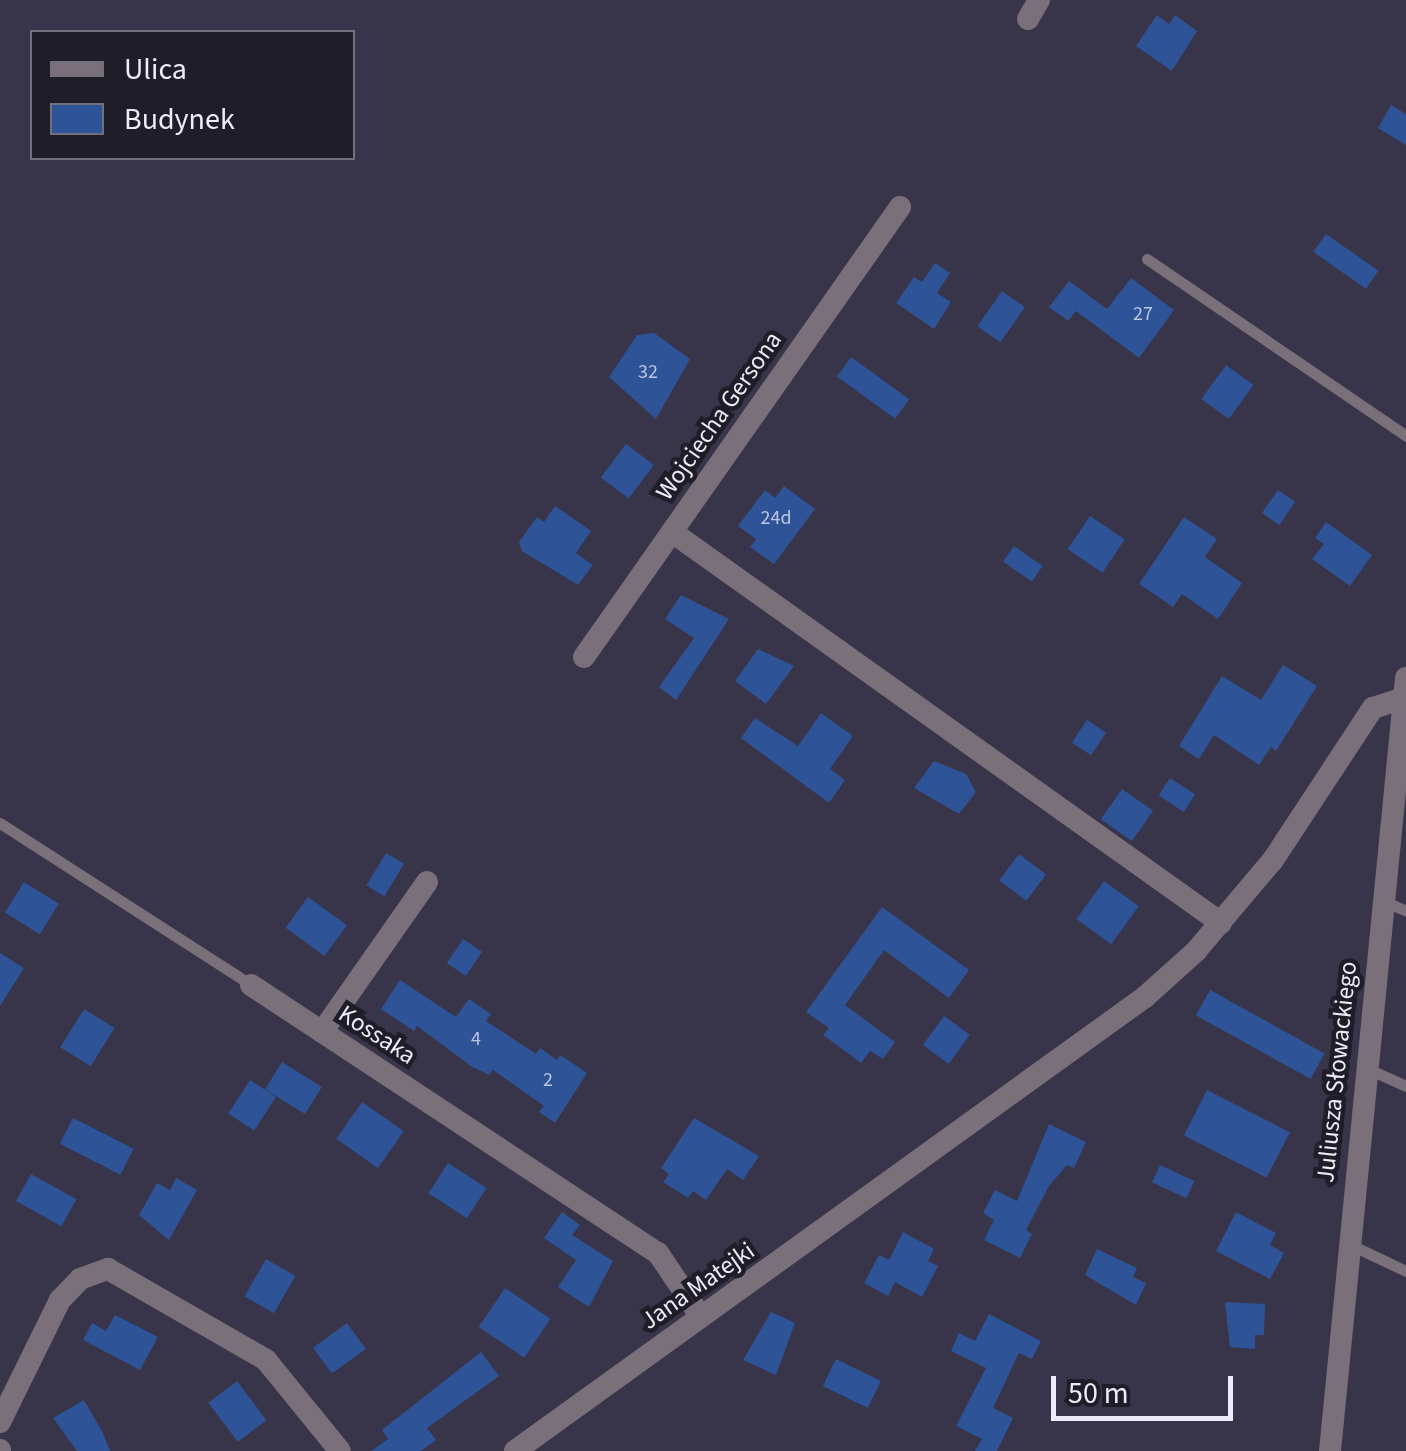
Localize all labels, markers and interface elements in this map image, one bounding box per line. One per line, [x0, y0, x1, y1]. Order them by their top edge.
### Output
legend [30, 30, 355, 160]
text: Ulica [124, 48, 187, 91]
text: Budynek [124, 98, 235, 141]
house number: 27 [1133, 302, 1153, 326]
street label: Wojciecha Gersona [650, 326, 788, 506]
house number: 32 [638, 360, 658, 384]
house number: 24d [761, 506, 791, 530]
street label: Juliusza Słowackiego [1310, 960, 1364, 1184]
street label: Kossaka [333, 999, 421, 1071]
house number: 4 [471, 1027, 481, 1051]
house number: 2 [543, 1068, 553, 1092]
street label: Jana Matejki [636, 1236, 760, 1336]
scale bar [1056, 1356, 1238, 1418]
text: 50 m [1068, 1372, 1129, 1415]

